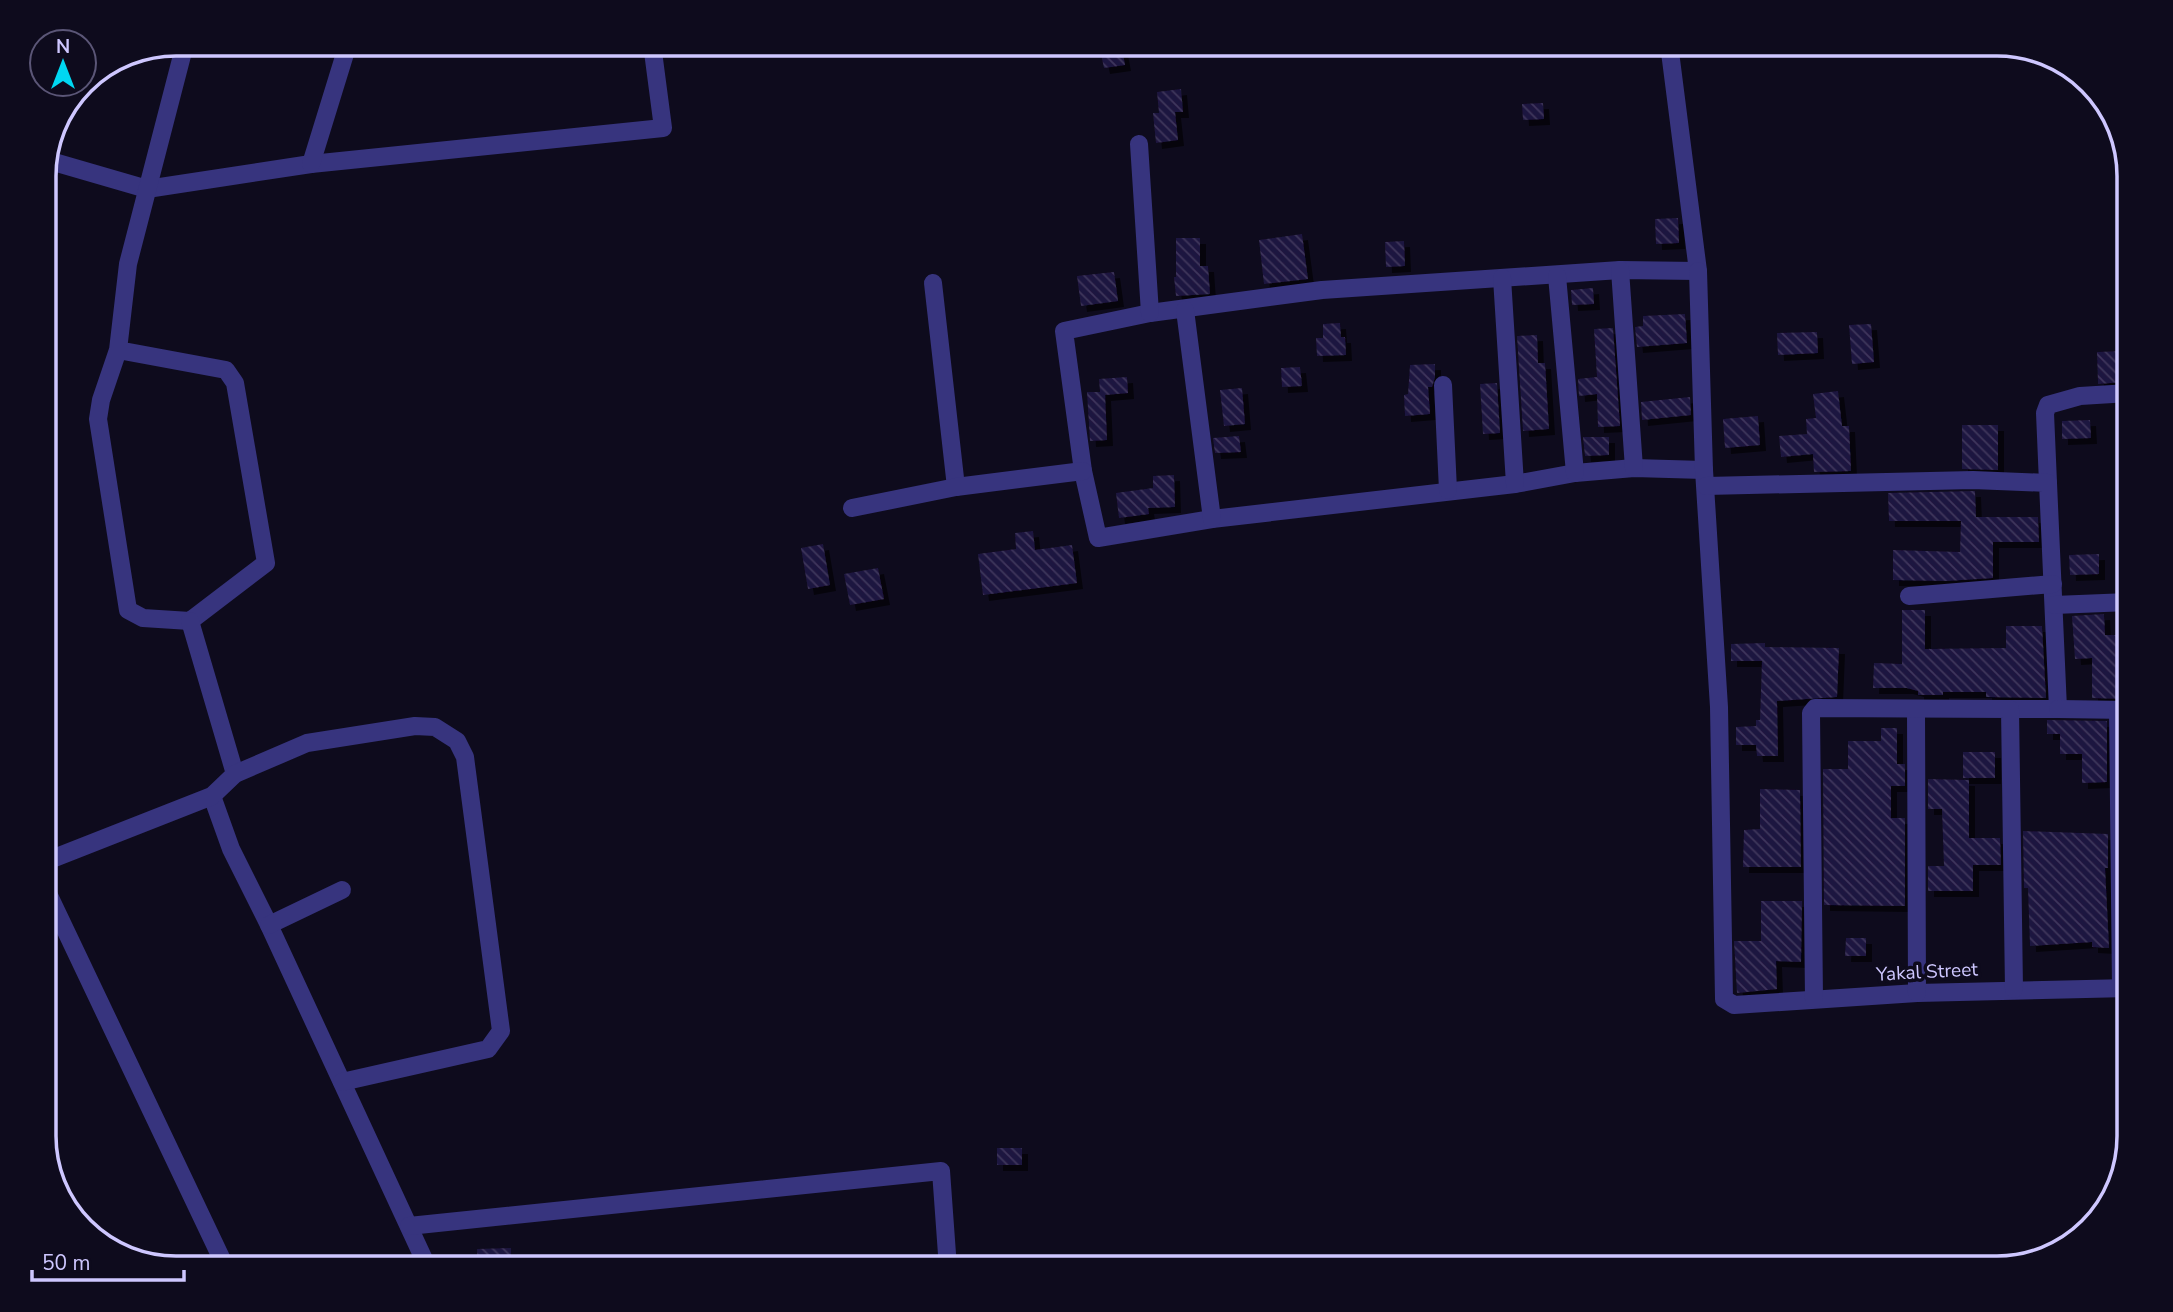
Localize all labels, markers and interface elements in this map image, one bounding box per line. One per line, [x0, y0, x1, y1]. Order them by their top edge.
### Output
north arrow [28, 28, 98, 98]
text: N [56, 34, 70, 60]
street label: Yakal Street [1875, 956, 1979, 988]
scale bar [32, 1238, 184, 1282]
text: 50 m [42, 1249, 91, 1277]

